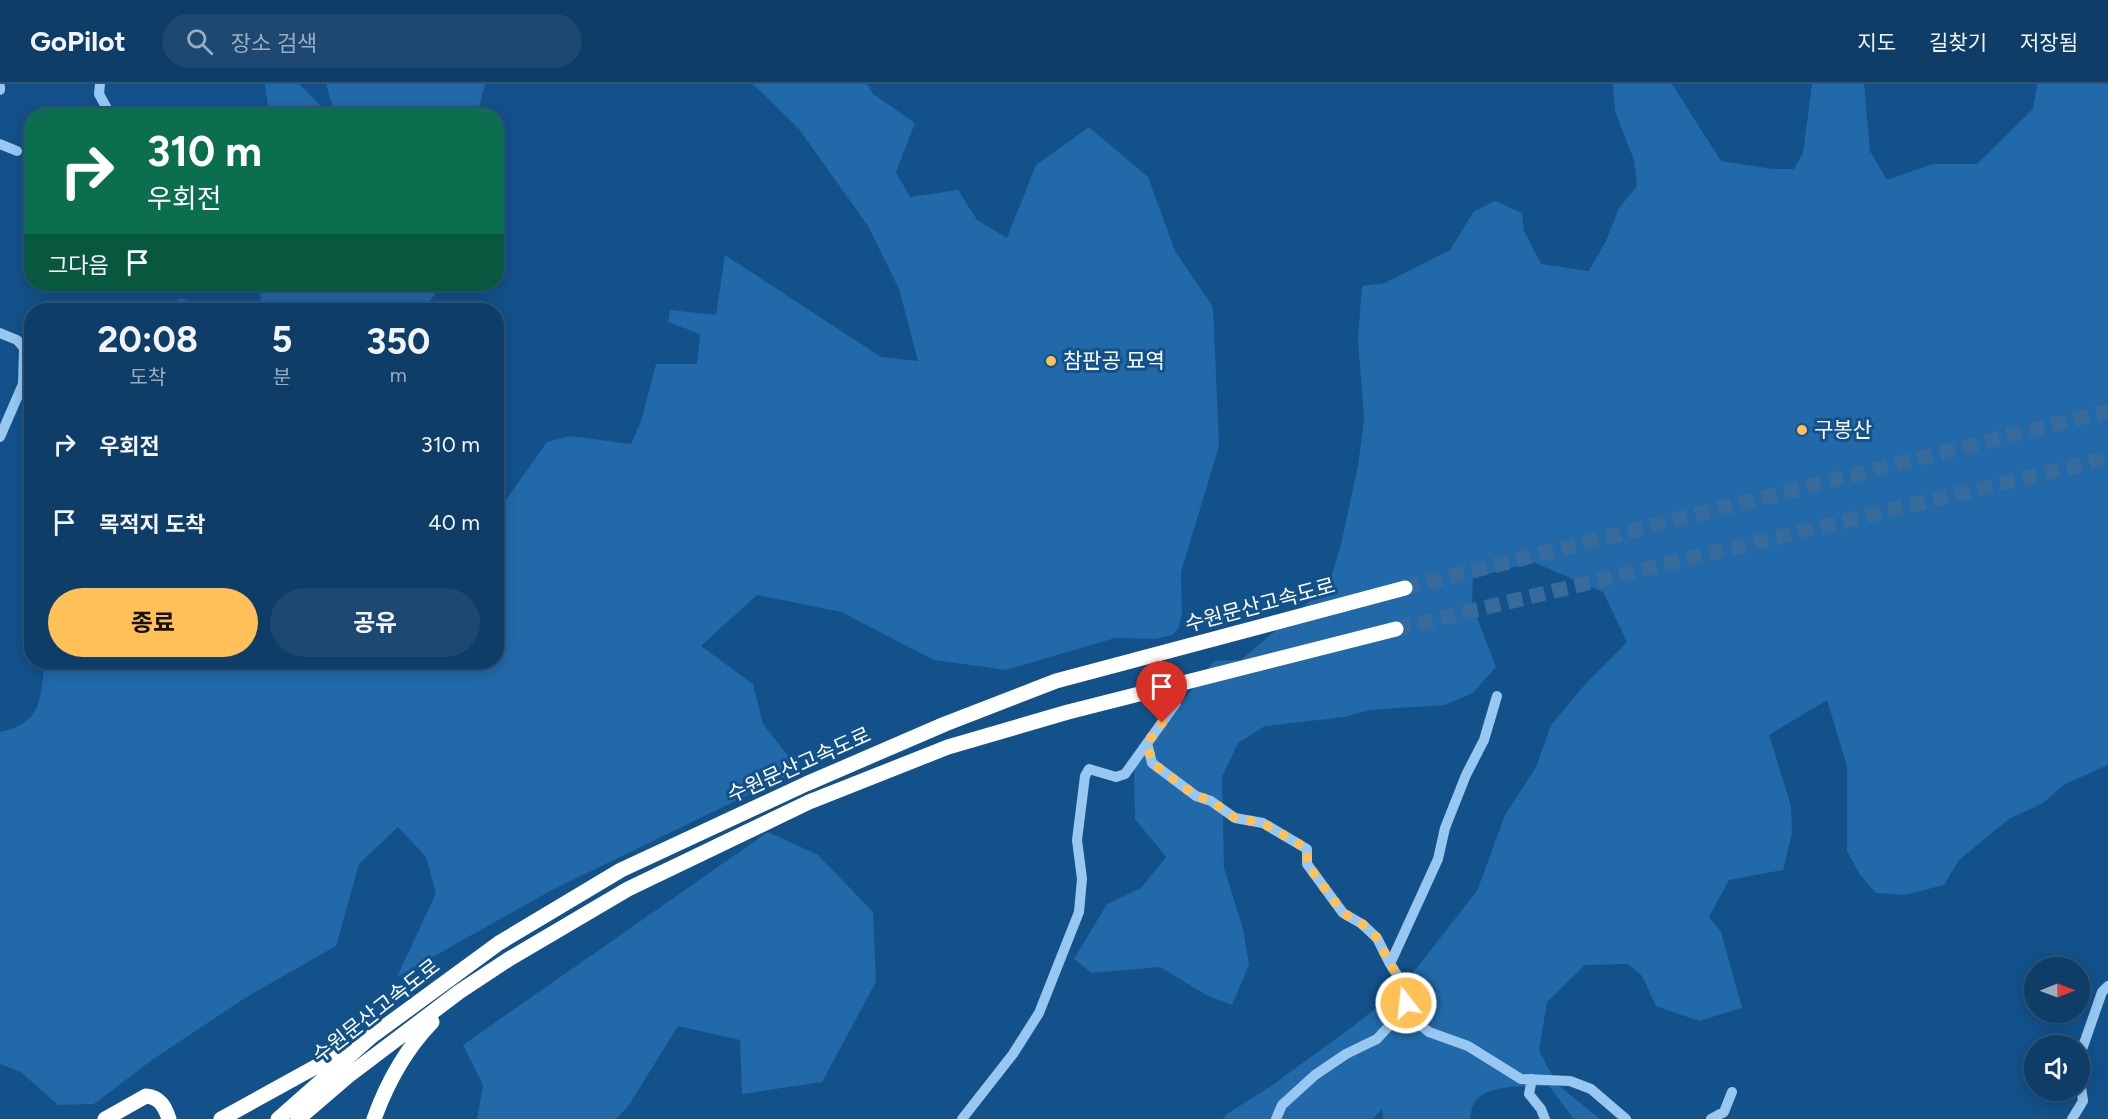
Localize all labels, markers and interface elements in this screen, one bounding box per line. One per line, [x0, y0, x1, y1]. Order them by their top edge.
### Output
search box [162, 14, 582, 68]
text: GoPilot [30, 24, 126, 58]
icon: search [183, 25, 216, 58]
text: 장소 검색 [231, 30, 317, 57]
text: 지도 [1857, 30, 1896, 55]
text: 길찾기 [1929, 30, 1987, 55]
text: 저장됨 [2020, 30, 2078, 55]
text: 310 m [147, 126, 262, 177]
icon: right [48, 132, 126, 210]
text: 우회전 [147, 182, 222, 215]
icon: arrive [121, 246, 154, 279]
text: 그다음 [48, 252, 109, 279]
text: 20:08 [98, 318, 198, 361]
text: 5 [272, 318, 293, 361]
text: 350 [366, 320, 430, 363]
place label: 참판공 묘역 [1063, 348, 1165, 373]
marker: 참판공 묘역 [1044, 354, 1058, 368]
text: m [390, 363, 407, 387]
text: 도착 [129, 365, 166, 389]
text: 분 [273, 365, 291, 389]
place label: 구봉산 [1814, 417, 1872, 442]
marker: 구봉산 [1795, 423, 1809, 437]
icon: right [48, 428, 81, 461]
text: 310 m [421, 431, 480, 458]
text: 우회전 [99, 433, 160, 460]
icon: arrive [48, 506, 81, 539]
text: 40 m [428, 509, 480, 536]
text: 목적지 도착 [99, 511, 205, 538]
street label: 수원문산고속도로 [1182, 572, 1338, 637]
button: 종료 [48, 588, 258, 657]
button: 공유 [270, 588, 480, 657]
pin [1136, 661, 1187, 723]
icon: arrive [1145, 670, 1178, 703]
street label: 수원문산고속도로 [723, 722, 874, 807]
street label: 수원문산고속도로 [307, 953, 444, 1068]
north arrow [2024, 957, 2090, 1023]
map controls [2024, 957, 2090, 1101]
position arrow [1374, 971, 1438, 1035]
button: sound [2024, 1035, 2090, 1101]

